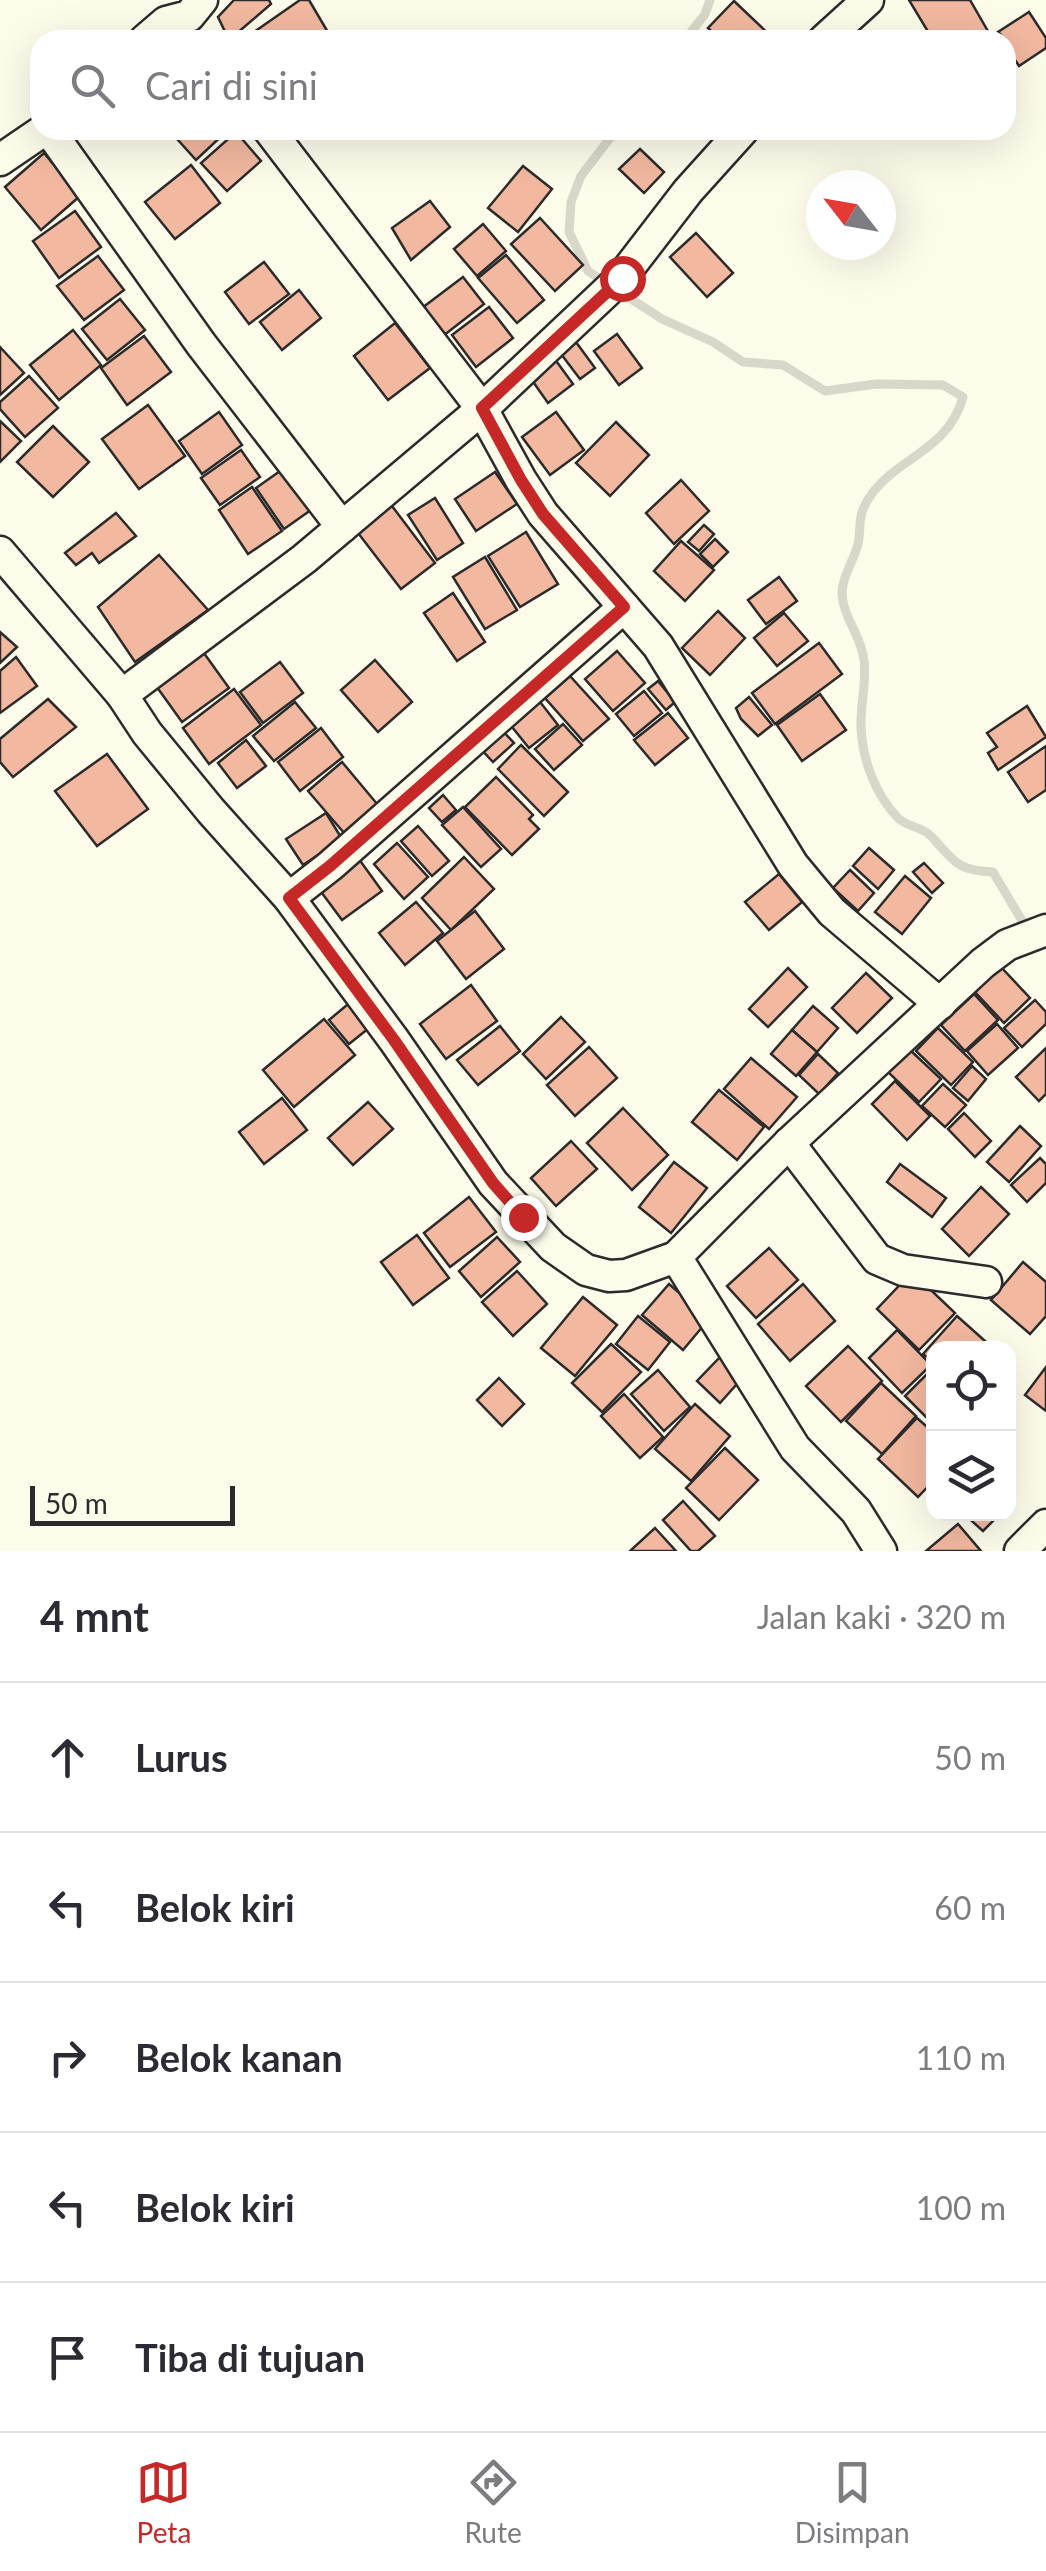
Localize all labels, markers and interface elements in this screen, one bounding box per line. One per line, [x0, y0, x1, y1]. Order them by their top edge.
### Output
search box [30, 30, 1016, 140]
icon: search [65, 58, 120, 113]
text: Cari di sini [145, 62, 318, 108]
north arrow [806, 170, 896, 260]
route start [600, 256, 646, 302]
route end [501, 1195, 547, 1241]
map controls [926, 1341, 1016, 1521]
button: locate [926, 1341, 1016, 1431]
button: layers [926, 1431, 1016, 1521]
scale bar [30, 1481, 235, 1526]
text: 50 m [45, 1486, 108, 1520]
text: 4 mnt [40, 1591, 149, 1641]
text: Jalan kaki · 320 m [757, 1597, 1006, 1636]
icon: ahead [40, 1730, 95, 1785]
text: Lurus [135, 1734, 228, 1780]
text: 50 m [934, 1738, 1006, 1777]
icon: left [40, 1880, 95, 1935]
text: Belok kiri [135, 1884, 295, 1930]
text: 60 m [934, 1888, 1006, 1927]
icon: right [40, 2030, 95, 2085]
text: Belok kanan [135, 2034, 343, 2080]
text: 110 m [916, 2038, 1006, 2077]
icon: left [40, 2180, 95, 2235]
text: Belok kiri [135, 2184, 295, 2230]
text: 100 m [916, 2188, 1006, 2227]
icon: arrive [40, 2330, 95, 2385]
text: Tiba di tujuan [135, 2334, 365, 2380]
tab: Peta [136, 2455, 191, 2549]
tab: Rute [464, 2455, 522, 2549]
tab: Disimpan [795, 2455, 910, 2549]

